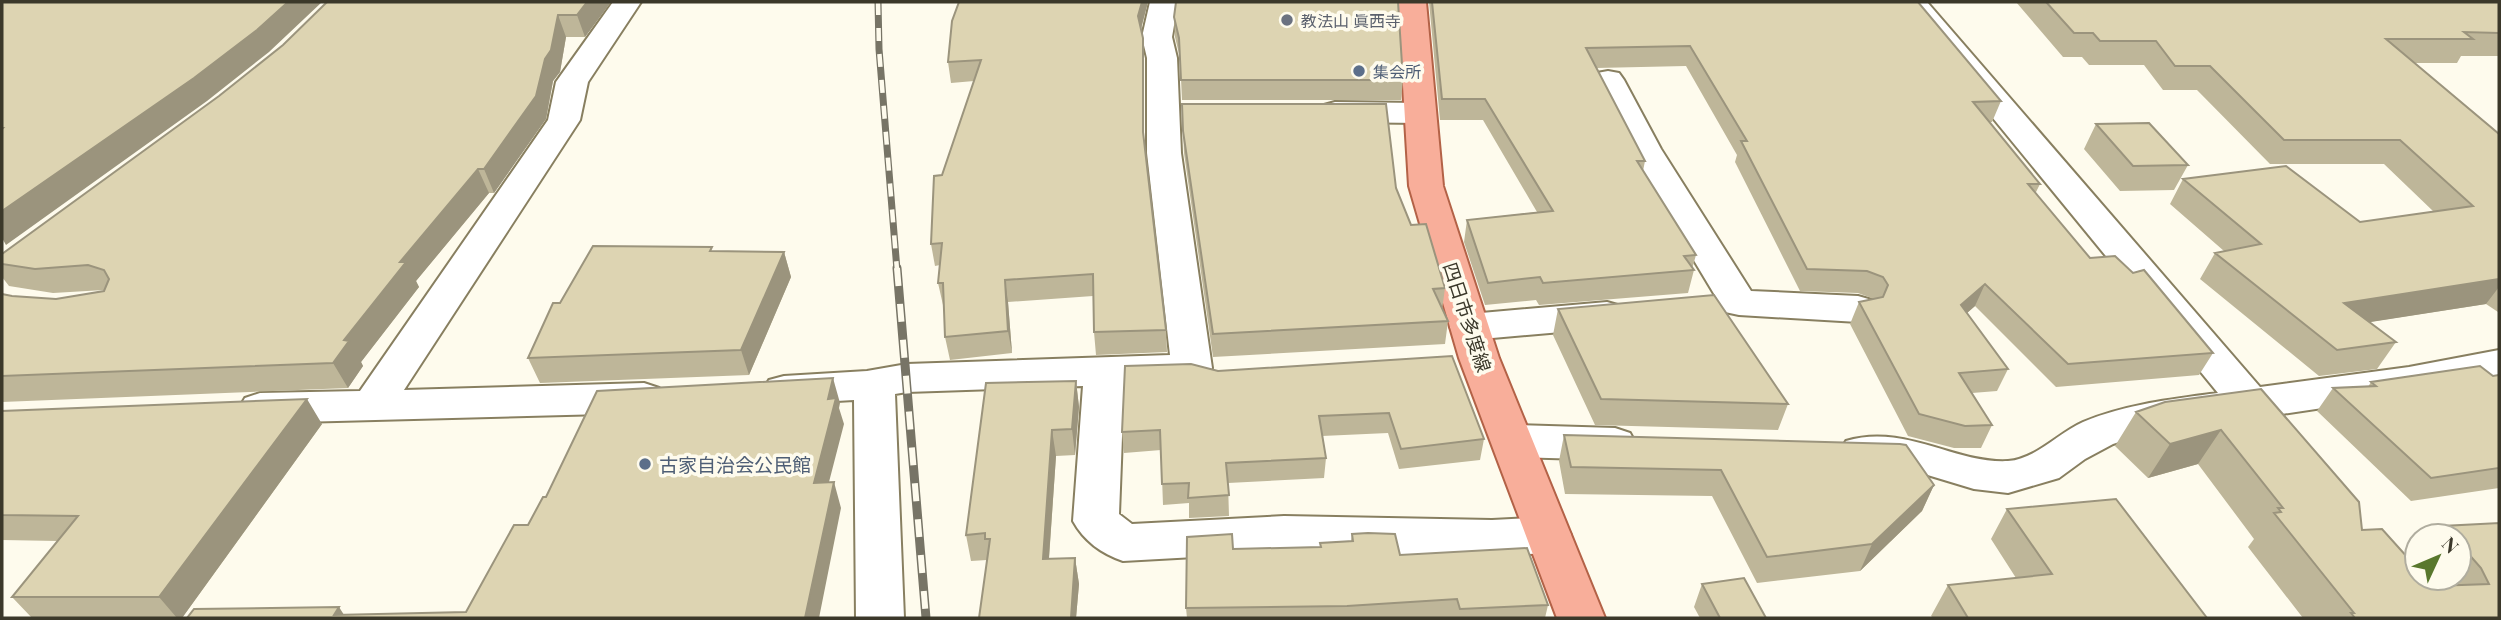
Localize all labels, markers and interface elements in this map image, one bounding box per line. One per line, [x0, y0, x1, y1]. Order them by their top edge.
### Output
place label: 教法山 眞西寺 [1301, 10, 1401, 31]
marker: 教法山 眞西寺 [1279, 12, 1295, 28]
place label: 集会所 [1373, 61, 1421, 82]
marker: 集会所 [1351, 63, 1367, 79]
street label: 四日市多度線 [1438, 259, 1498, 375]
place label: 古家自治会公民館 [659, 451, 811, 477]
marker: 古家自治会公民館 [637, 456, 653, 472]
north arrow [2403, 522, 2473, 592]
text: N [2437, 531, 2465, 559]

